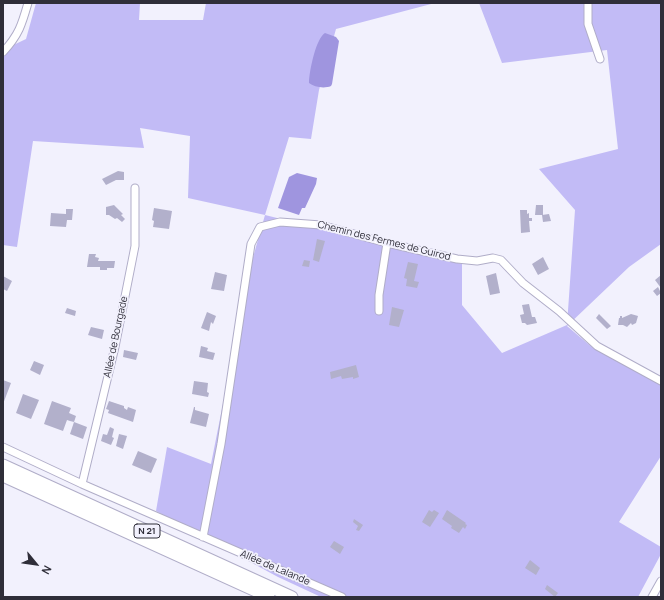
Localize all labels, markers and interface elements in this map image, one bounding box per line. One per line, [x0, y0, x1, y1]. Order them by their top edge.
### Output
street label: Chemin des Fermes de Guirod [316, 219, 452, 263]
street label: Allée de Bourgade [101, 295, 131, 379]
road number: N 21 [134, 524, 160, 538]
north arrow [16, 544, 56, 584]
street label: Allée de Lalande [238, 548, 312, 588]
text: N [38, 563, 55, 577]

